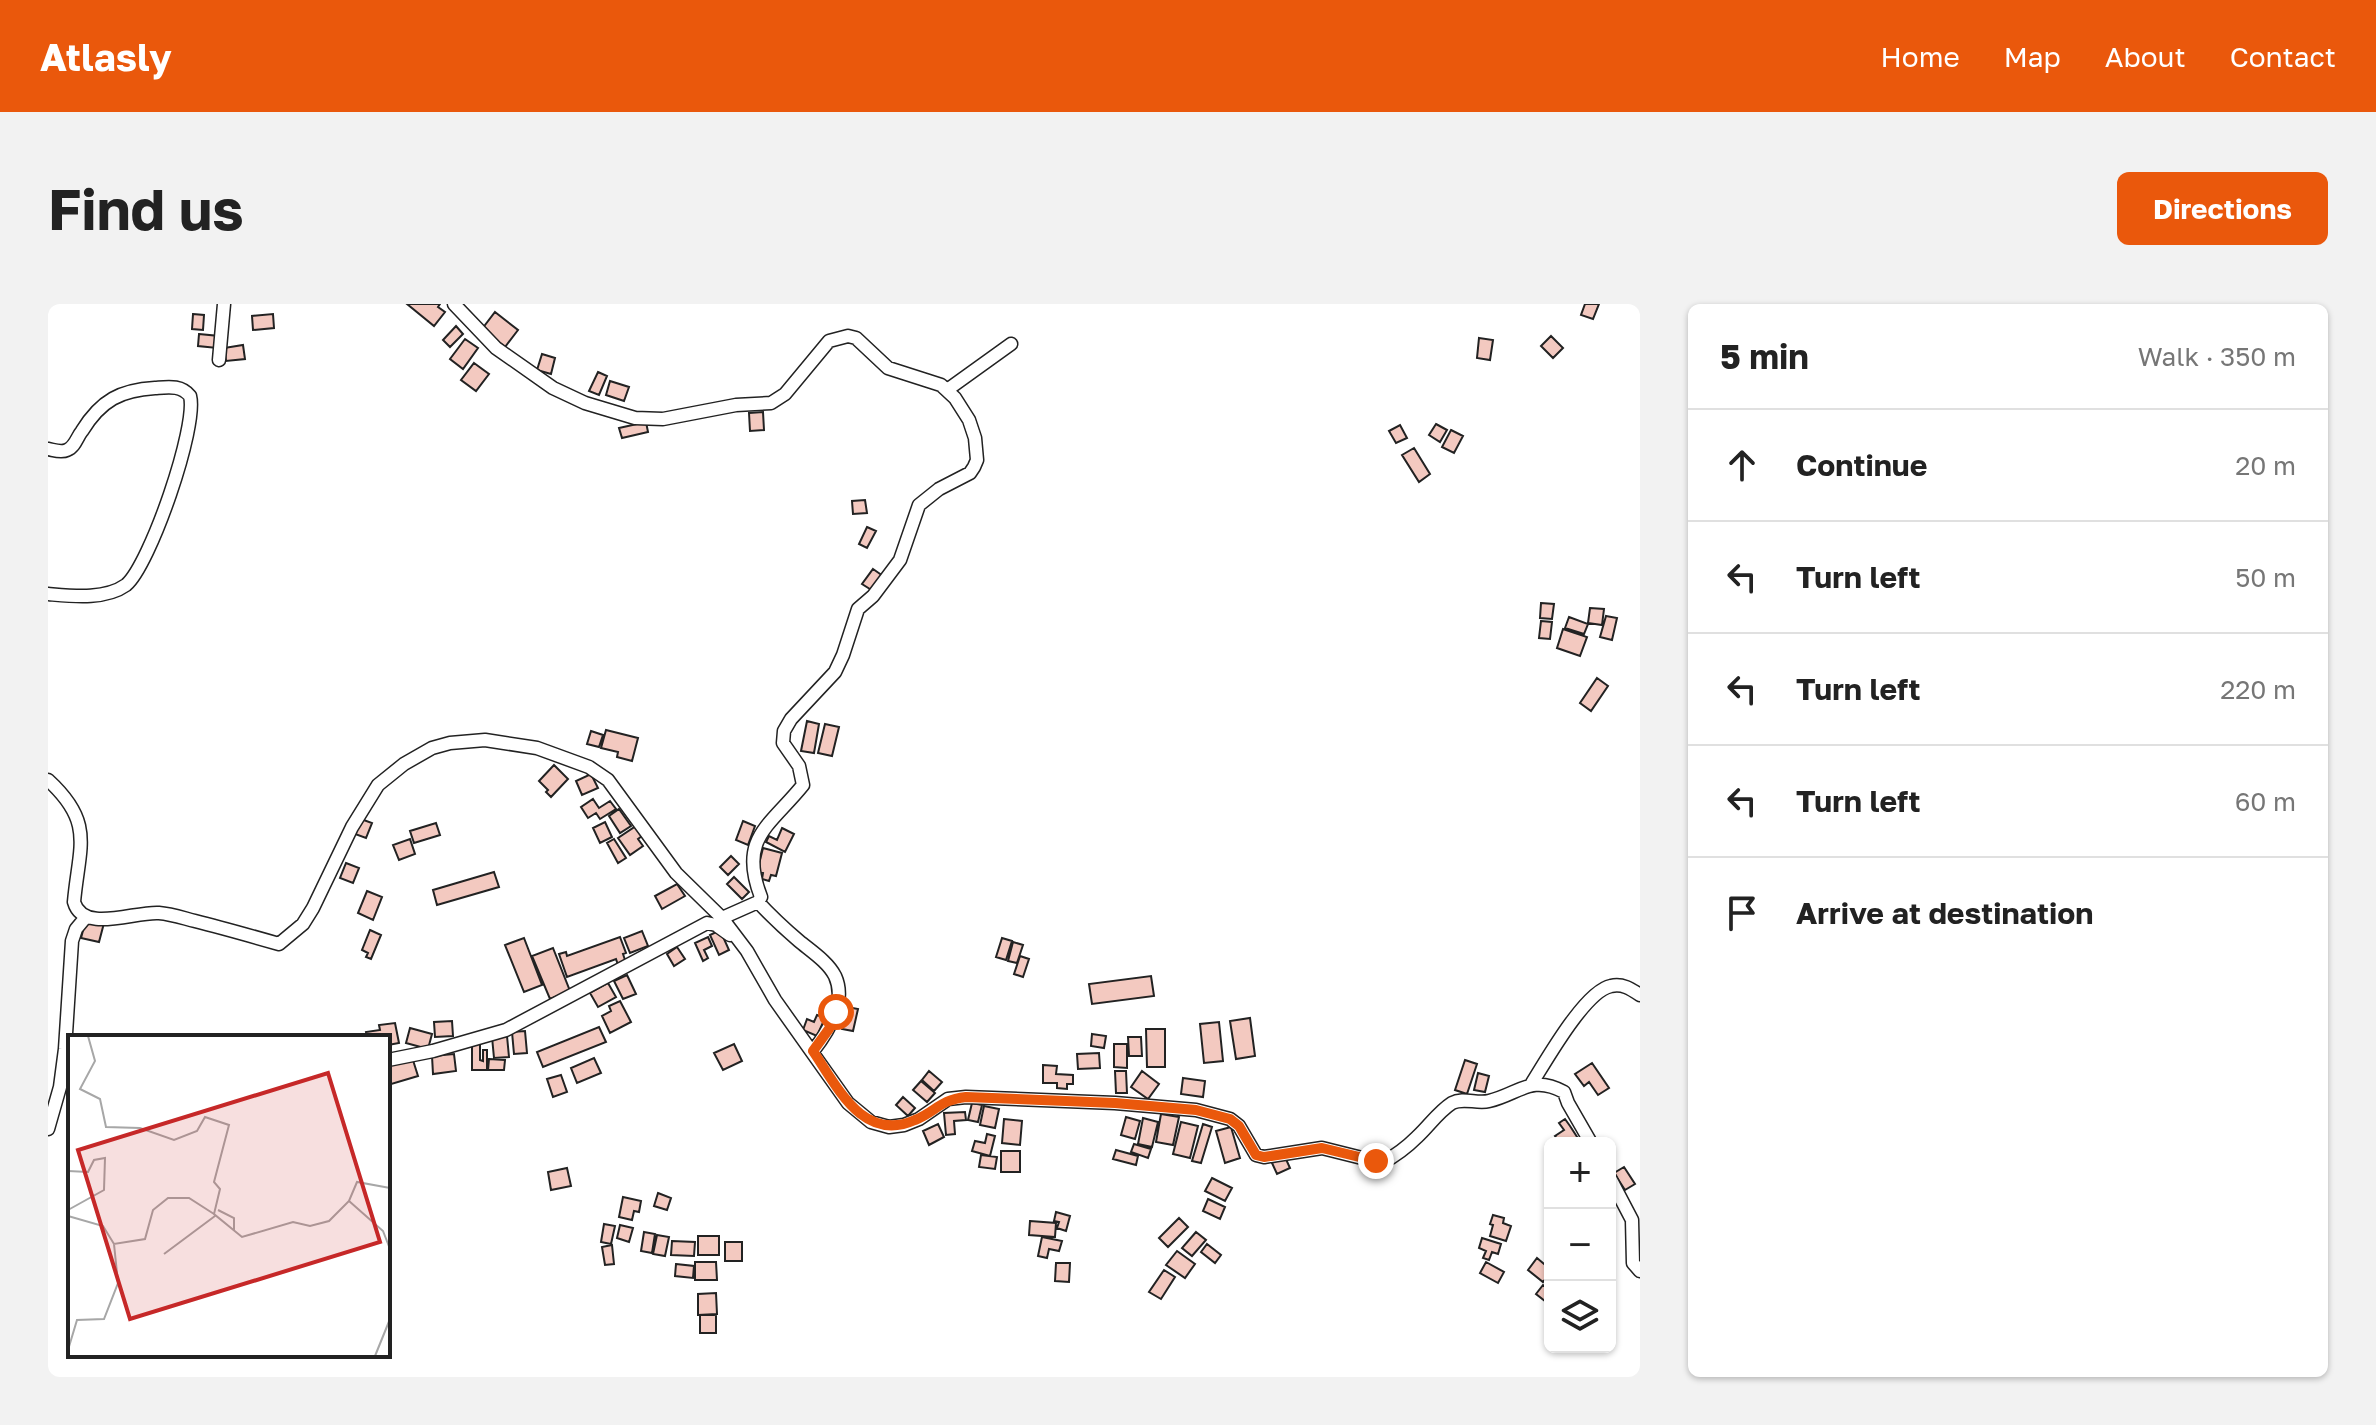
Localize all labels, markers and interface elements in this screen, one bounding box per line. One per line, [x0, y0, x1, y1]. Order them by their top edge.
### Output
text: Atlasly [40, 34, 172, 79]
text: Home [1881, 40, 1960, 73]
text: Map [2004, 40, 2061, 73]
text: About [2105, 40, 2186, 73]
text: Contact [2230, 40, 2336, 73]
button: Directions [2117, 172, 2328, 245]
text: Find us [48, 175, 244, 242]
text: 5 min [1720, 336, 1809, 376]
text: Walk · 350 m [2138, 341, 2296, 372]
icon: ahead [1720, 443, 1764, 487]
text: Continue [1796, 447, 1927, 483]
text: 20 m [2235, 450, 2296, 481]
icon: left [1720, 555, 1764, 599]
text: Turn left [1796, 559, 1921, 595]
text: 50 m [2235, 562, 2296, 593]
icon: left [1720, 667, 1764, 711]
text: Turn left [1796, 671, 1921, 707]
text: 220 m [2220, 674, 2296, 705]
icon: left [1720, 779, 1764, 823]
text: Turn left [1796, 783, 1921, 819]
text: 60 m [2235, 786, 2296, 817]
icon: arrive [1720, 891, 1764, 935]
text: Arrive at destination [1796, 895, 2093, 931]
route start [818, 994, 854, 1030]
inset map [68, 1035, 390, 1357]
map controls [1544, 1137, 1616, 1353]
button: + [1544, 1137, 1616, 1209]
route end [1358, 1143, 1394, 1179]
button: − [1544, 1209, 1616, 1281]
button: layers [1544, 1281, 1616, 1353]

